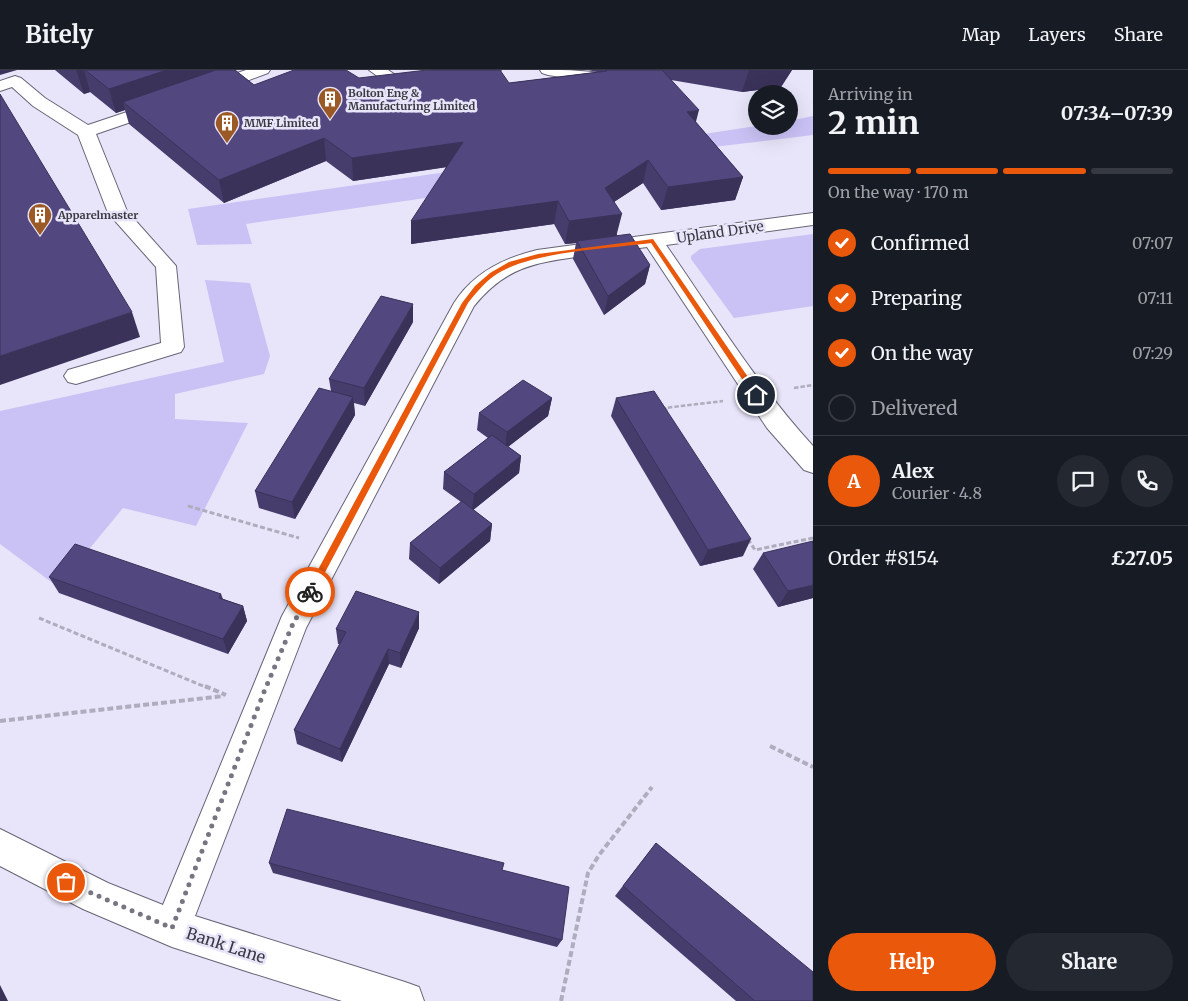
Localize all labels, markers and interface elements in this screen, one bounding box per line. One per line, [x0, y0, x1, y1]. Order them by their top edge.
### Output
text: Bitely [25, 19, 93, 50]
text: Map [962, 23, 1000, 46]
text: Layers [1028, 23, 1086, 46]
text: Share [1114, 23, 1163, 46]
text: Arriving in [828, 84, 913, 104]
map controls [748, 85, 798, 135]
button: layers [748, 85, 798, 135]
building icon: Bolton Eng & Manufacturing Limited [317, 86, 343, 120]
place label: Bolton Eng & Manufacturing Limited [348, 86, 475, 113]
text: 07:34–07:39 [1061, 101, 1173, 125]
text: 2 min [828, 103, 919, 143]
building icon: MMF Limited [214, 110, 240, 144]
place label: MMF Limited [244, 116, 319, 130]
text: On the way · 170 m [828, 182, 968, 202]
building icon: Apparelmaster [27, 202, 53, 236]
place label: Apparelmaster [57, 208, 138, 222]
street label: Upland Drive [675, 217, 765, 247]
icon: check [828, 229, 856, 257]
text: Confirmed [871, 231, 969, 255]
text: 07:07 [1132, 233, 1173, 253]
icon: check [828, 284, 856, 312]
text: Preparing [871, 286, 962, 310]
text: 07:11 [1137, 288, 1173, 308]
icon: check [828, 339, 856, 367]
text: On the way [871, 341, 973, 365]
text: 07:29 [1132, 343, 1173, 363]
pin [735, 374, 777, 416]
icon: home [742, 381, 770, 409]
text: Delivered [871, 396, 958, 420]
button: chat [1057, 455, 1109, 507]
button: phone [1121, 455, 1173, 507]
text: Alex [892, 459, 934, 483]
text: A [847, 469, 861, 493]
text: Courier · 4.8 [892, 483, 982, 503]
text: Order #8154 [828, 546, 938, 570]
text: £27.05 [1111, 546, 1173, 570]
courier [285, 567, 335, 617]
icon: bike [296, 578, 324, 606]
pin [45, 861, 87, 903]
icon: bag [52, 868, 80, 896]
street label: Bank Lane [184, 923, 268, 967]
button: Help [828, 933, 996, 991]
button: Share [1006, 933, 1173, 991]

